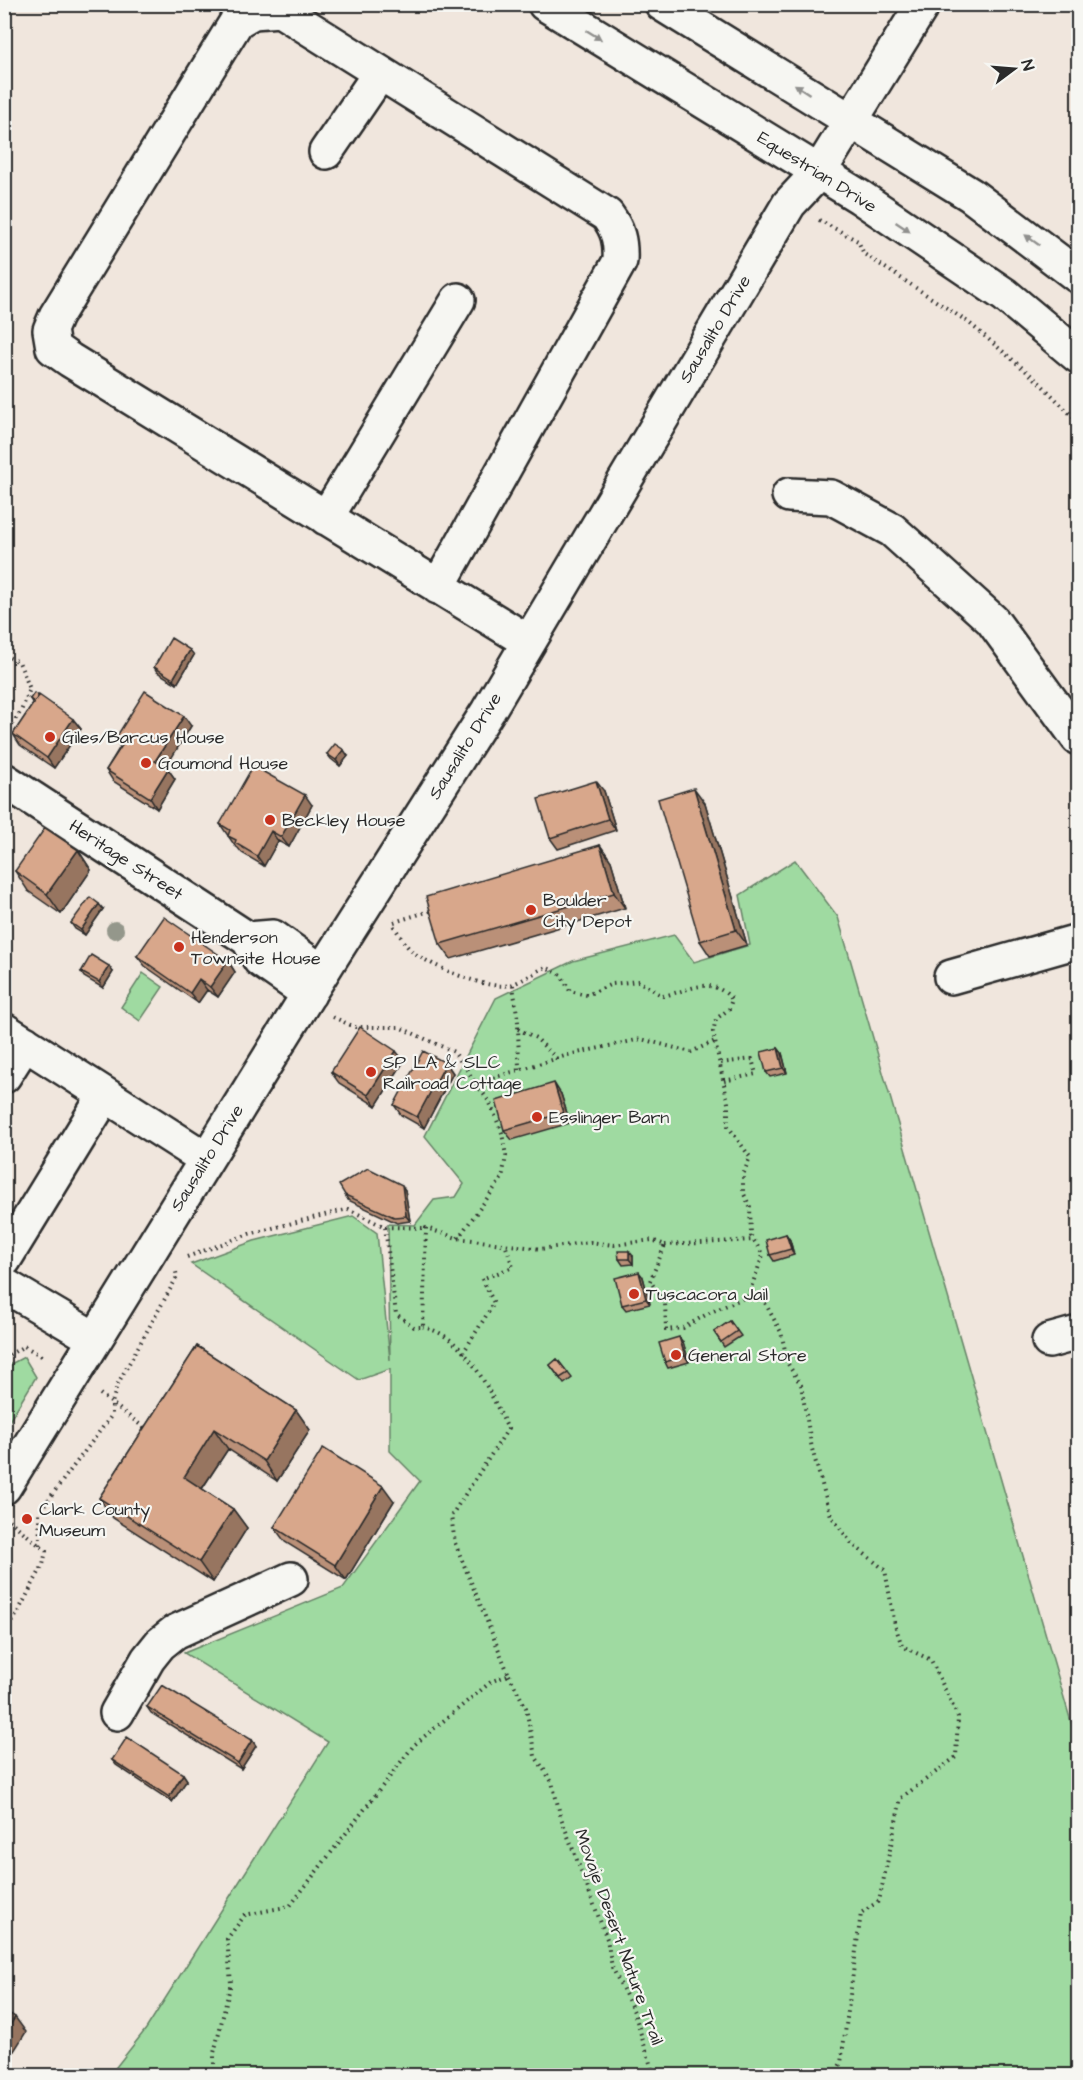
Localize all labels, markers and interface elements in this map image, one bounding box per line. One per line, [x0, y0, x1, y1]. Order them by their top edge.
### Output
one-way arrow [586, 30, 602, 41]
north arrow [984, 39, 1044, 99]
text: N [1016, 57, 1039, 73]
one-way arrow [794, 84, 810, 95]
street label: Equestrian Drive [752, 125, 882, 219]
one-way arrow [895, 221, 912, 232]
one-way arrow [1025, 234, 1041, 246]
street label: Sausalito Drive [673, 270, 757, 388]
street label: Sausalito Drive [422, 688, 508, 804]
place label: Giles/Barcus House [62, 725, 225, 750]
marker: Giles/Barcus House [43, 730, 57, 744]
place label: Goumond House [158, 751, 288, 776]
marker: Goumond House [139, 756, 153, 770]
place label: Beckley House [282, 808, 406, 834]
marker: Beckley House [263, 813, 277, 827]
street label: Heritage Street [64, 814, 189, 908]
place label: Boulder City Depot [543, 888, 632, 935]
marker: Boulder City Depot [524, 903, 538, 917]
place label: Henderson Townsite House [191, 925, 321, 971]
marker: Henderson Townsite House [172, 940, 186, 954]
place label: SP LA & SLC Railroad Cottage [383, 1050, 522, 1097]
marker: SP LA & SLC Railroad Cottage [364, 1065, 378, 1079]
street label: Sausalito Drive [164, 1100, 250, 1216]
place label: Esslinger Barn [549, 1105, 669, 1131]
marker: Esslinger Barn [530, 1110, 544, 1124]
place label: Tuscacora Jail [646, 1282, 768, 1307]
marker: Tuscacora Jail [627, 1287, 641, 1301]
place label: General Store [688, 1343, 807, 1368]
marker: General Store [669, 1348, 683, 1362]
place label: Clark County Museum [39, 1497, 150, 1543]
marker: Clark County Museum [20, 1512, 34, 1526]
street label: Movaje Desert Nature Trail [568, 1826, 670, 2048]

